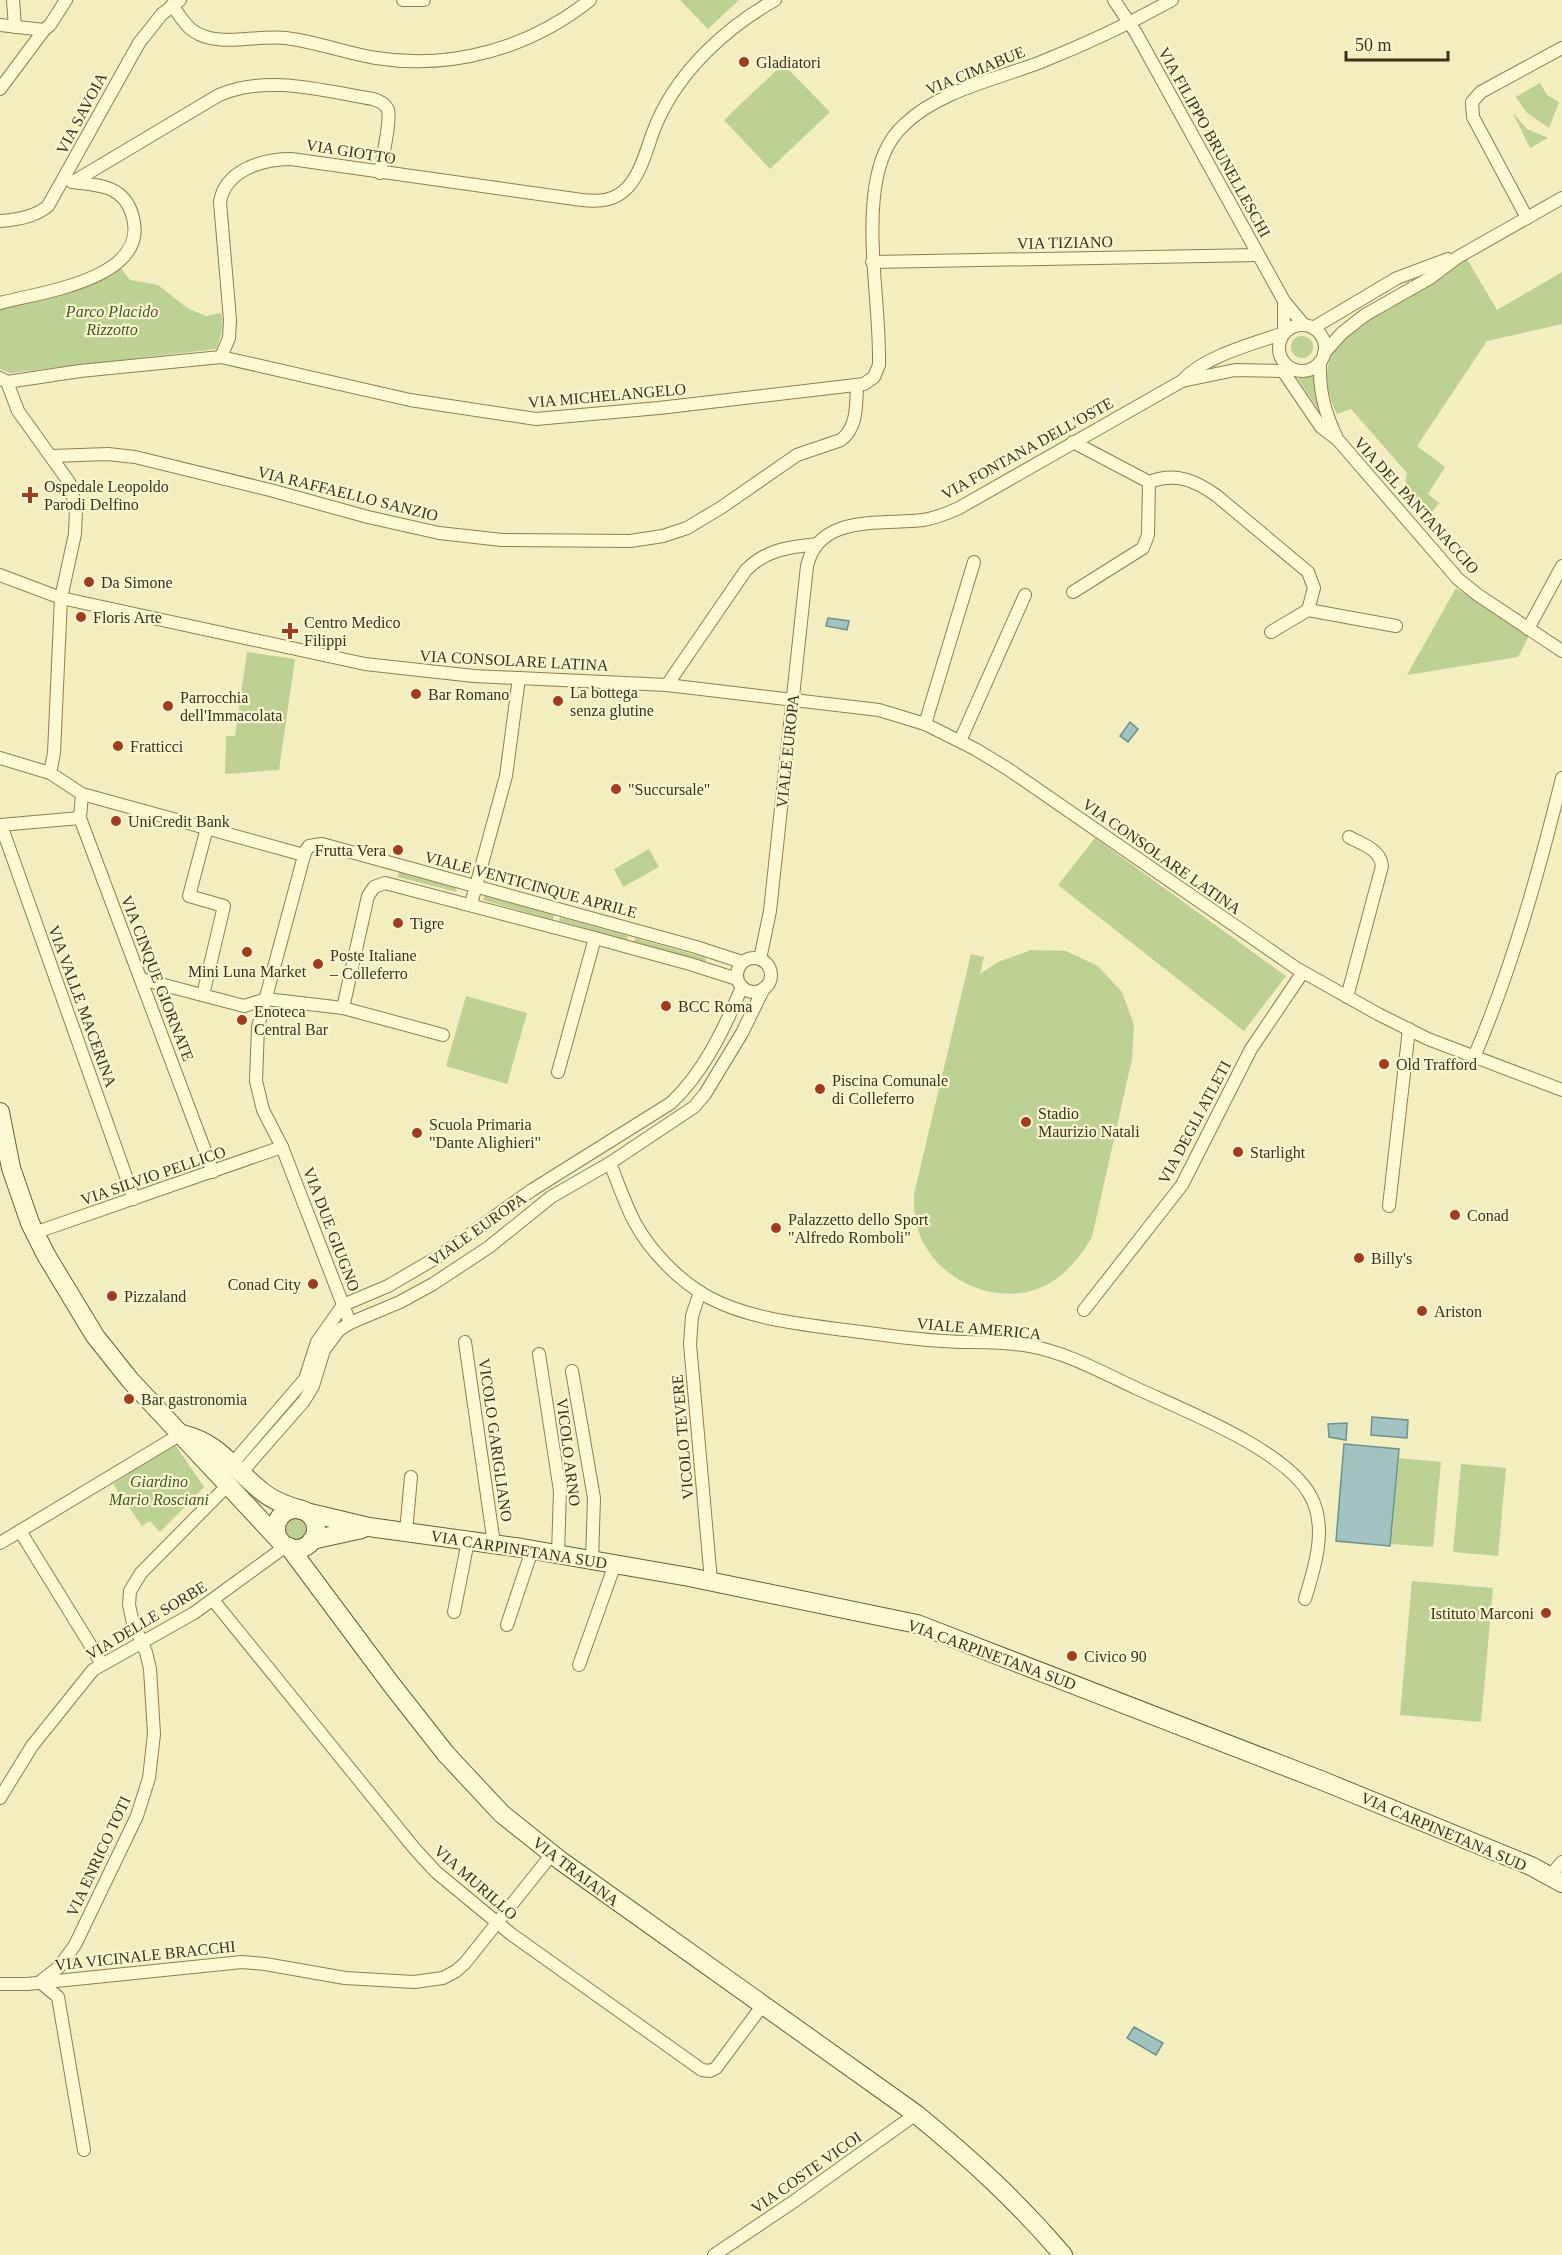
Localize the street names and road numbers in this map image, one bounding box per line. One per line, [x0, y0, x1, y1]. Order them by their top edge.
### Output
street label: VIA CIMABUE [923, 43, 1027, 98]
street label: VIA FILIPPO BRUNELLESCHI [1155, 44, 1274, 240]
street label: VIA SAVOIA [53, 69, 110, 157]
street label: VIA GIOTTO [305, 136, 397, 167]
street label: VIA TIZIANO [1017, 233, 1113, 252]
street label: VIA MICHELANGELO [527, 380, 687, 411]
street label: VIA FONTANA DELL'OSTE [938, 394, 1116, 503]
street label: VIA DEL PANTANACCIO [1351, 434, 1482, 577]
street label: VIA RAFFAELLO SANZIO [256, 463, 440, 524]
street label: VIA CONSOLARE LATINA [419, 647, 609, 674]
street label: VIALE EUROPA [773, 693, 802, 809]
street label: VIA CONSOLARE LATINA [1079, 795, 1244, 918]
street label: VIALE VENTICINQUE APRILE [423, 848, 639, 921]
street label: VIA CINQUE GIORNATE [118, 893, 197, 1063]
street label: VIA VALLE MACERINA [45, 923, 120, 1090]
street label: VIA DEGLI ATLETI [1155, 1058, 1234, 1187]
street label: VIA SILVIO PELLICO [78, 1143, 228, 1208]
street label: VIA DUE GIUGNO [300, 1165, 363, 1294]
street label: VIALE EUROPA [426, 1189, 529, 1269]
street label: VIALE AMERICA [916, 1315, 1042, 1342]
street label: VICOLO GARIGLIANO [476, 1357, 515, 1523]
street label: VICOLO TEVERE [669, 1374, 696, 1500]
street label: VICOLO ARNO [553, 1397, 584, 1507]
street label: VIA CARPINETANA SUD [430, 1527, 608, 1572]
street label: VIA DELLE SORBE [83, 1578, 210, 1663]
street label: VIA CARPINETANA SUD [905, 1616, 1079, 1693]
street label: VIA CARPINETANA SUD [1358, 1789, 1529, 1874]
street label: VIA ENRICO TOTI [63, 1793, 134, 1919]
street label: VIA TRAIANA [529, 1834, 622, 1910]
street label: VIA MURILLO [431, 1842, 521, 1923]
street label: VIA VICINALE BRACCHI [54, 1938, 236, 1973]
street label: VIA COSTE VICOI [748, 2128, 865, 2217]

